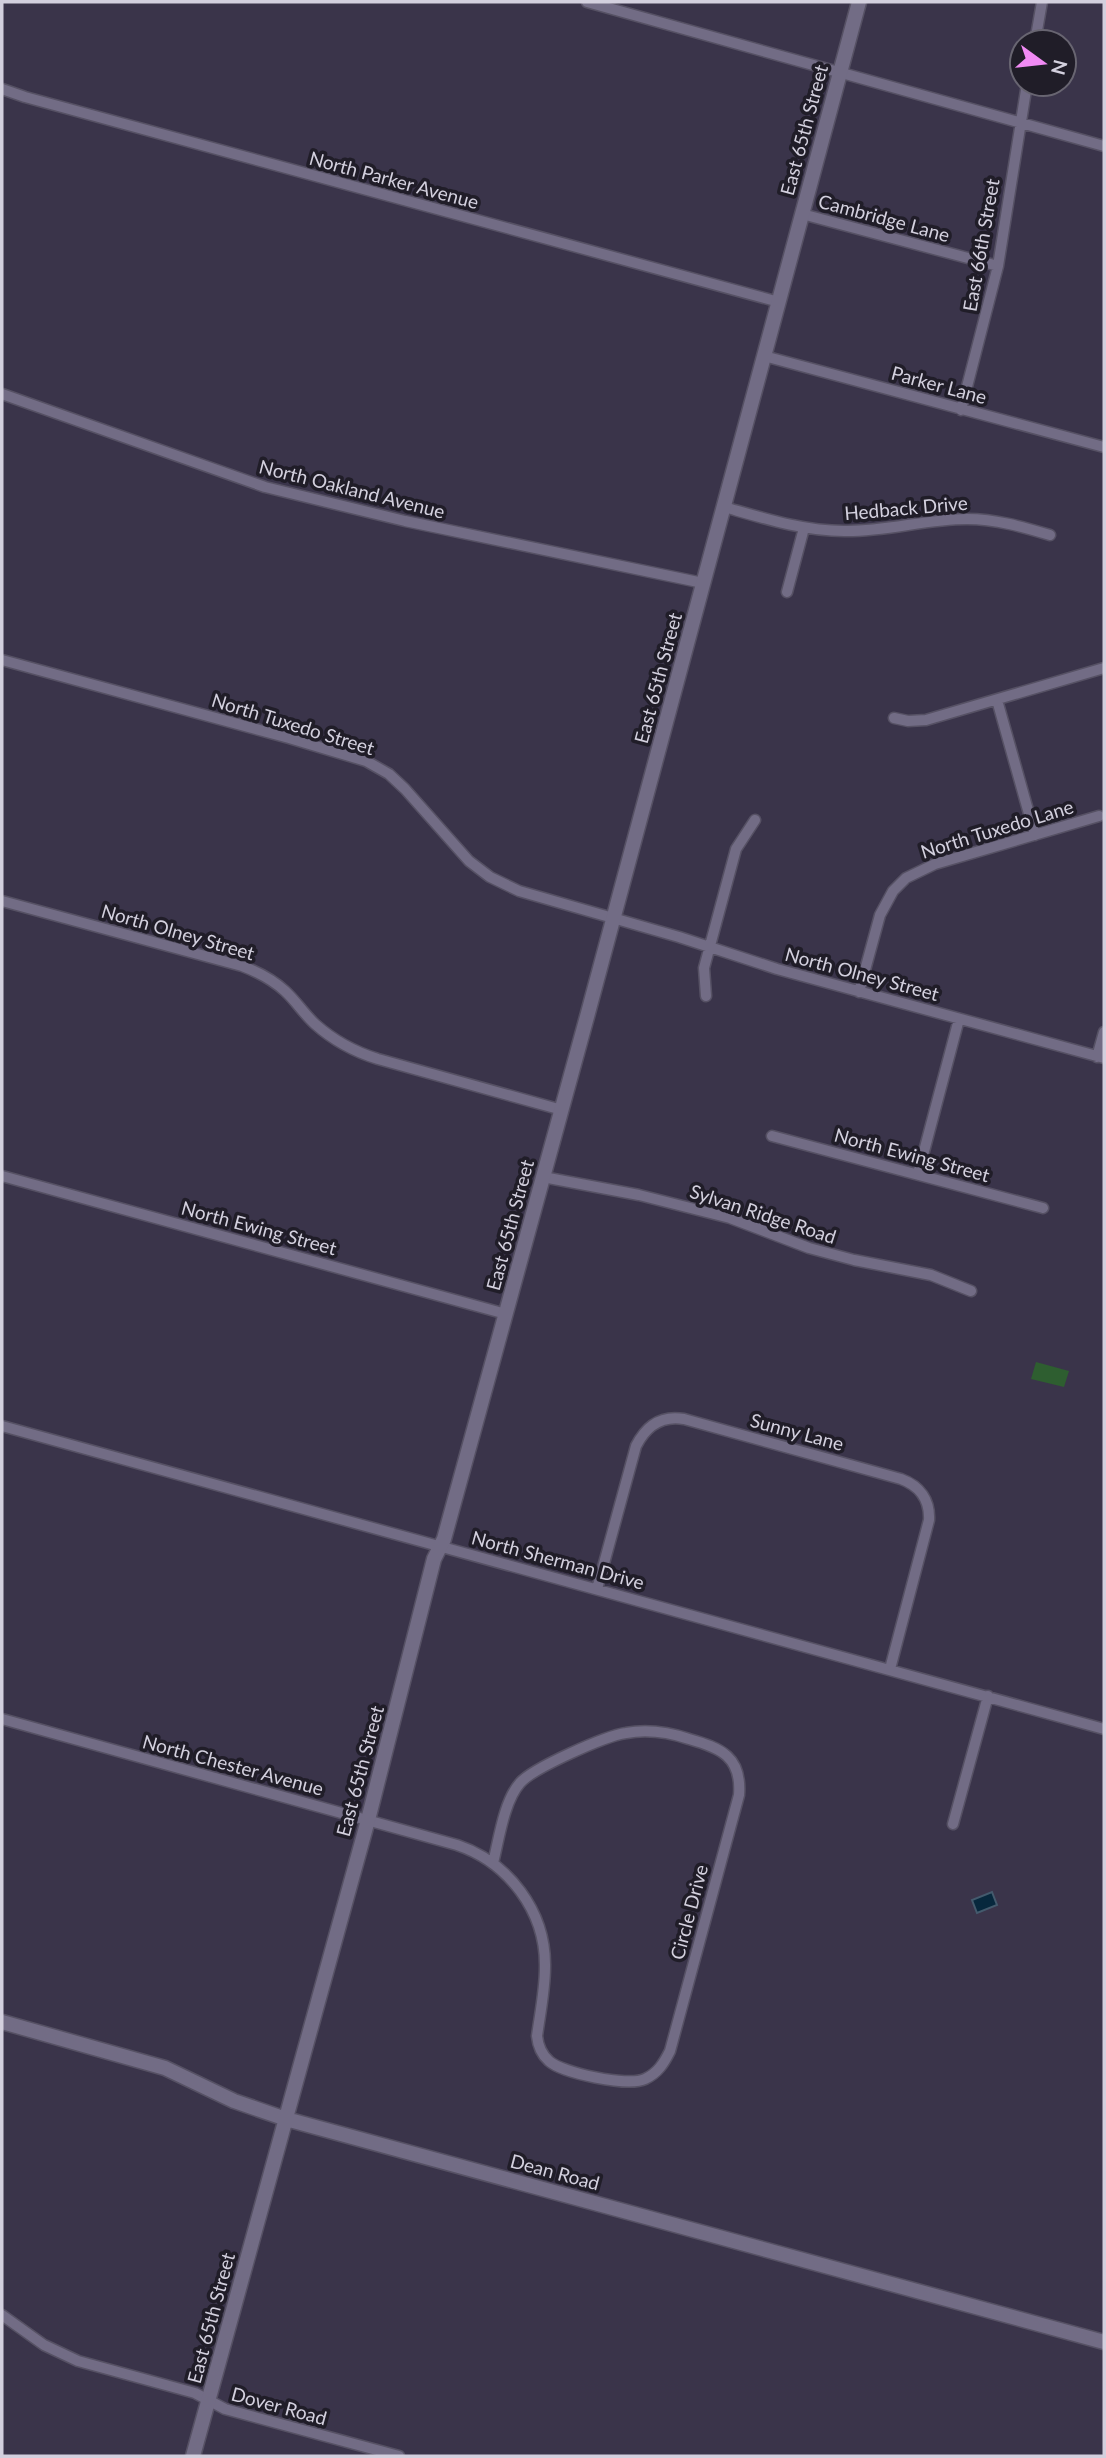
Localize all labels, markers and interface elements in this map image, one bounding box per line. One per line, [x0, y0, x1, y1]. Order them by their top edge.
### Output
north arrow [1008, 28, 1078, 98]
text: N [1047, 57, 1073, 78]
street label: East 65th Street [775, 62, 832, 198]
street label: North Parker Avenue [307, 146, 481, 213]
street label: East 66th Street [957, 176, 1004, 313]
street label: Cambridge Lane [816, 189, 952, 246]
street label: Parker Lane [889, 361, 989, 408]
street label: North Oakland Avenue [257, 454, 447, 523]
street label: Hedback Drive [843, 491, 969, 524]
street label: East 65th Street [629, 610, 686, 746]
street label: North Tuxedo Street [209, 688, 377, 759]
street label: North Tuxedo Lane [918, 794, 1076, 863]
street label: North Olney Street [99, 899, 258, 964]
street label: North Olney Street [783, 942, 942, 1005]
street label: North Ewing Street [832, 1123, 992, 1186]
street label: East 65th Street [481, 1157, 538, 1293]
street label: Sylvan Ridge Road [687, 1179, 839, 1248]
street label: North Ewing Street [179, 1196, 339, 1259]
street label: Sunny Lane [748, 1408, 846, 1455]
street label: North Sherman Drive [469, 1525, 647, 1594]
street label: East 65th Street [331, 1703, 388, 1839]
street label: North Chester Avenue [140, 1729, 326, 1800]
street label: Circle Drive [665, 1862, 712, 1962]
street label: Dean Road [508, 2149, 602, 2194]
street label: East 65th Street [182, 2250, 239, 2386]
street label: Dover Road [229, 2382, 329, 2429]

